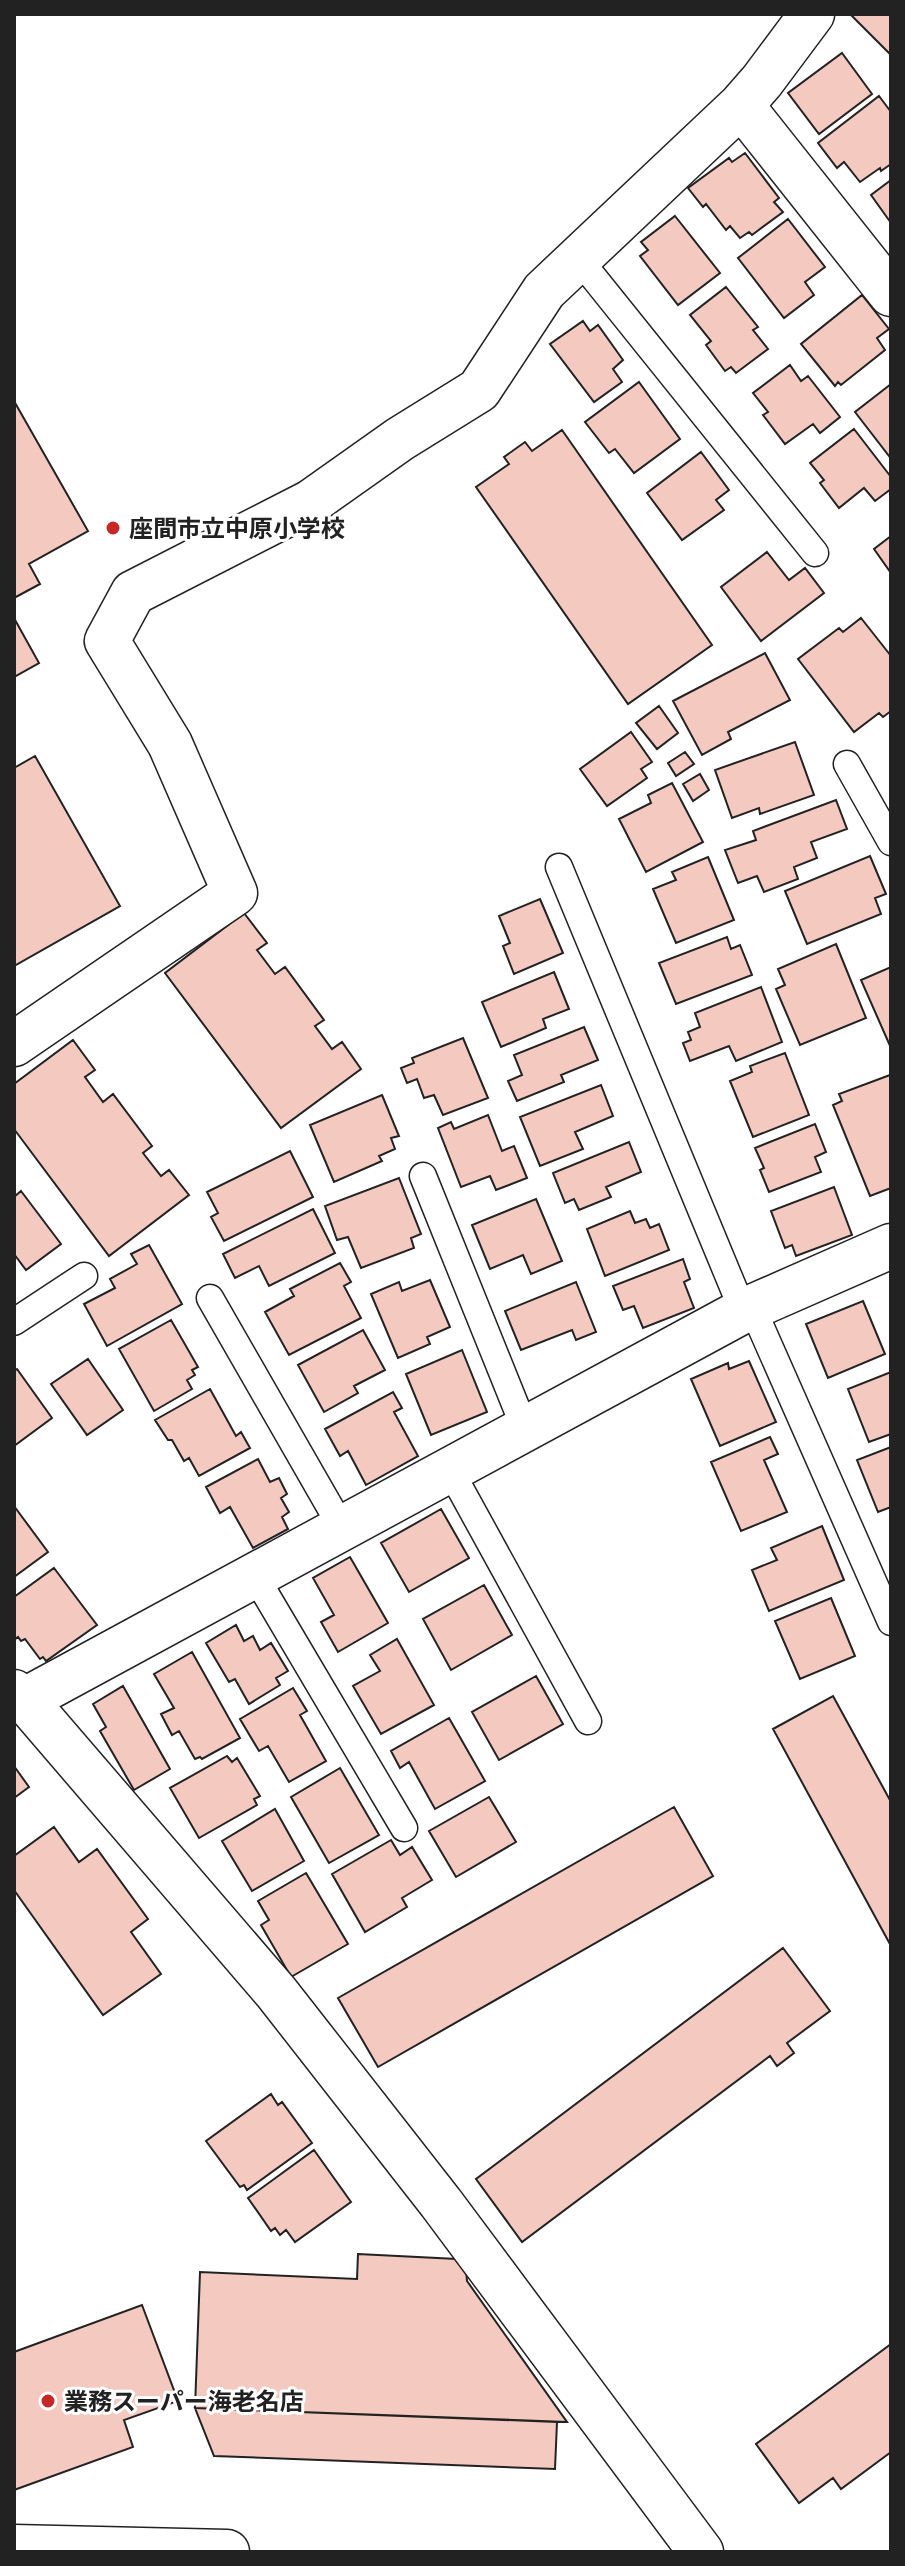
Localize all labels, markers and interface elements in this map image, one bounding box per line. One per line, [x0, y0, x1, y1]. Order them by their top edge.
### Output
place label: 座間市立中原小学校 [129, 512, 345, 544]
marker: 座間市立中原小学校 [104, 519, 122, 537]
place label: 業務スーパー海老名店 [64, 2385, 304, 2417]
marker: 業務スーパー海老名店 [39, 2392, 57, 2410]

